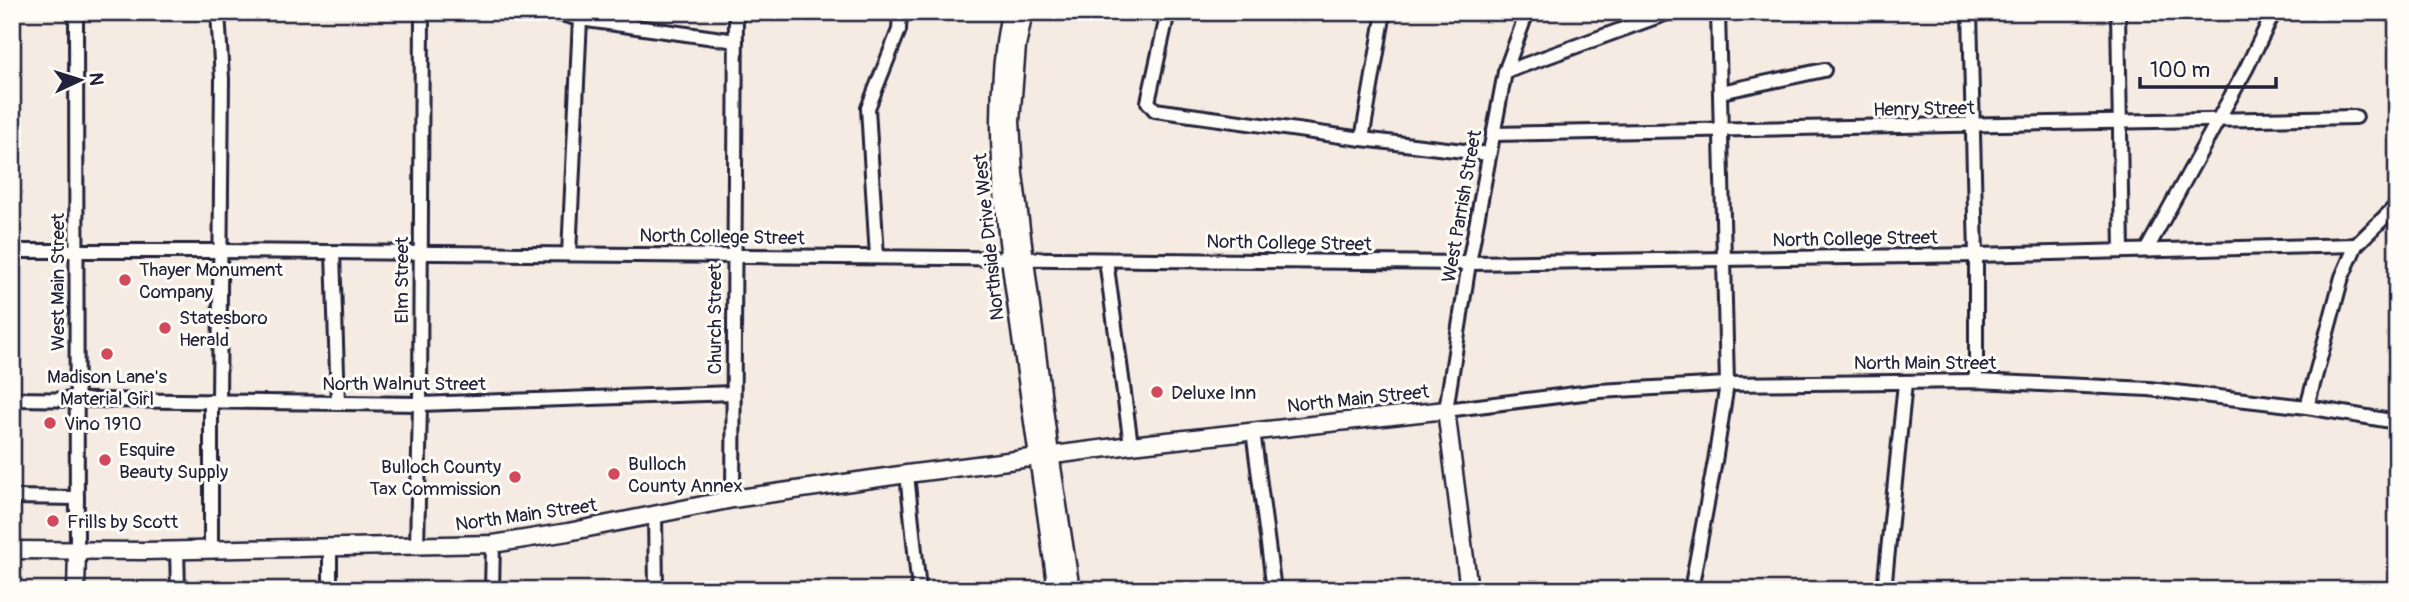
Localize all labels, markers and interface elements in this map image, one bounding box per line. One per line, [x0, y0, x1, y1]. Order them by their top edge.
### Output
north arrow [46, 46, 116, 116]
scale bar [2140, 46, 2276, 90]
text: 100 m [2150, 57, 2210, 84]
text: N [84, 72, 108, 86]
street label: Henry Street [1873, 96, 1975, 122]
street label: West Parrish Street [1437, 128, 1487, 284]
street label: Northside Drive West [968, 152, 1010, 322]
street label: West Main Street [46, 213, 70, 351]
street label: North College Street [639, 224, 805, 250]
street label: North College Street [1772, 226, 1938, 252]
street label: North College Street [1206, 230, 1372, 256]
street label: Elm Street [390, 236, 414, 323]
place label: Thayer Monument Company [139, 258, 283, 304]
street label: Church Street [703, 263, 727, 375]
marker: Thayer Monument Company [117, 272, 133, 288]
place label: Statesboro Herald [179, 306, 268, 352]
marker: Statesboro Herald [157, 320, 173, 336]
marker: Madison Lane's Material Girl [99, 346, 115, 362]
street label: North Main Street [1854, 351, 1997, 375]
place label: Madison Lane's Material Girl [47, 365, 167, 411]
street label: North Walnut Street [322, 372, 486, 396]
street label: North Main Street [1286, 380, 1431, 418]
place label: Deluxe Inn [1171, 381, 1256, 405]
marker: Deluxe Inn [1149, 384, 1165, 400]
place label: Vino 1910 [64, 412, 142, 436]
marker: Vino 1910 [42, 415, 58, 431]
place label: Esquire Beauty Supply [119, 438, 228, 484]
marker: Esquire Beauty Supply [97, 452, 113, 468]
place label: Bulloch County Annex [628, 452, 743, 498]
place label: Bulloch County Tax Commission [370, 455, 501, 501]
marker: Bulloch County Annex [606, 466, 622, 482]
marker: Bulloch County Tax Commission [507, 469, 523, 485]
street label: North Main Street [454, 493, 599, 537]
place label: Frills by Scott [67, 510, 178, 534]
marker: Frills by Scott [45, 513, 61, 529]

